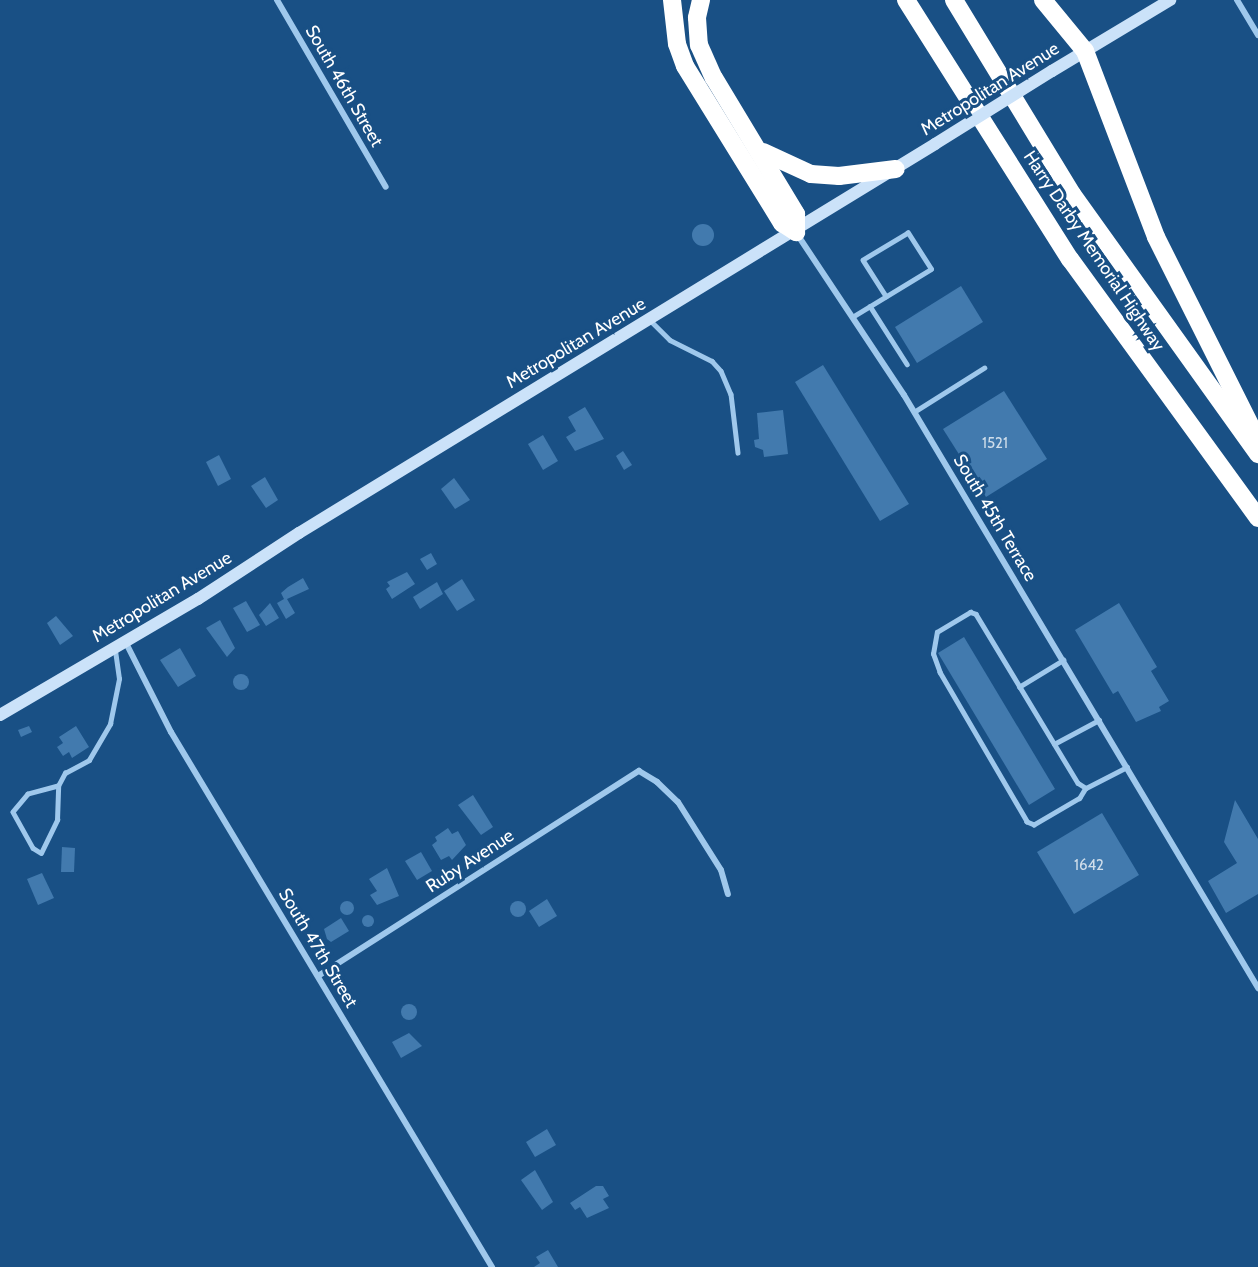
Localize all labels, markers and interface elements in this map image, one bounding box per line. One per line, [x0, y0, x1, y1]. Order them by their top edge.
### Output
street label: South 46th Street [301, 22, 387, 150]
street label: Metropolitan Avenue [917, 38, 1063, 140]
street label: Harry Darby Memorial Highway [1019, 147, 1169, 355]
street label: Metropolitan Avenue [502, 293, 650, 393]
house number: 1521 [982, 435, 1008, 453]
street label: South 45th Terrace [949, 451, 1041, 585]
street label: Metropolitan Avenue [88, 547, 236, 647]
street label: Ruby Avenue [422, 825, 518, 897]
house number: 1642 [1074, 857, 1104, 875]
street label: South 47th Street [274, 884, 362, 1012]

